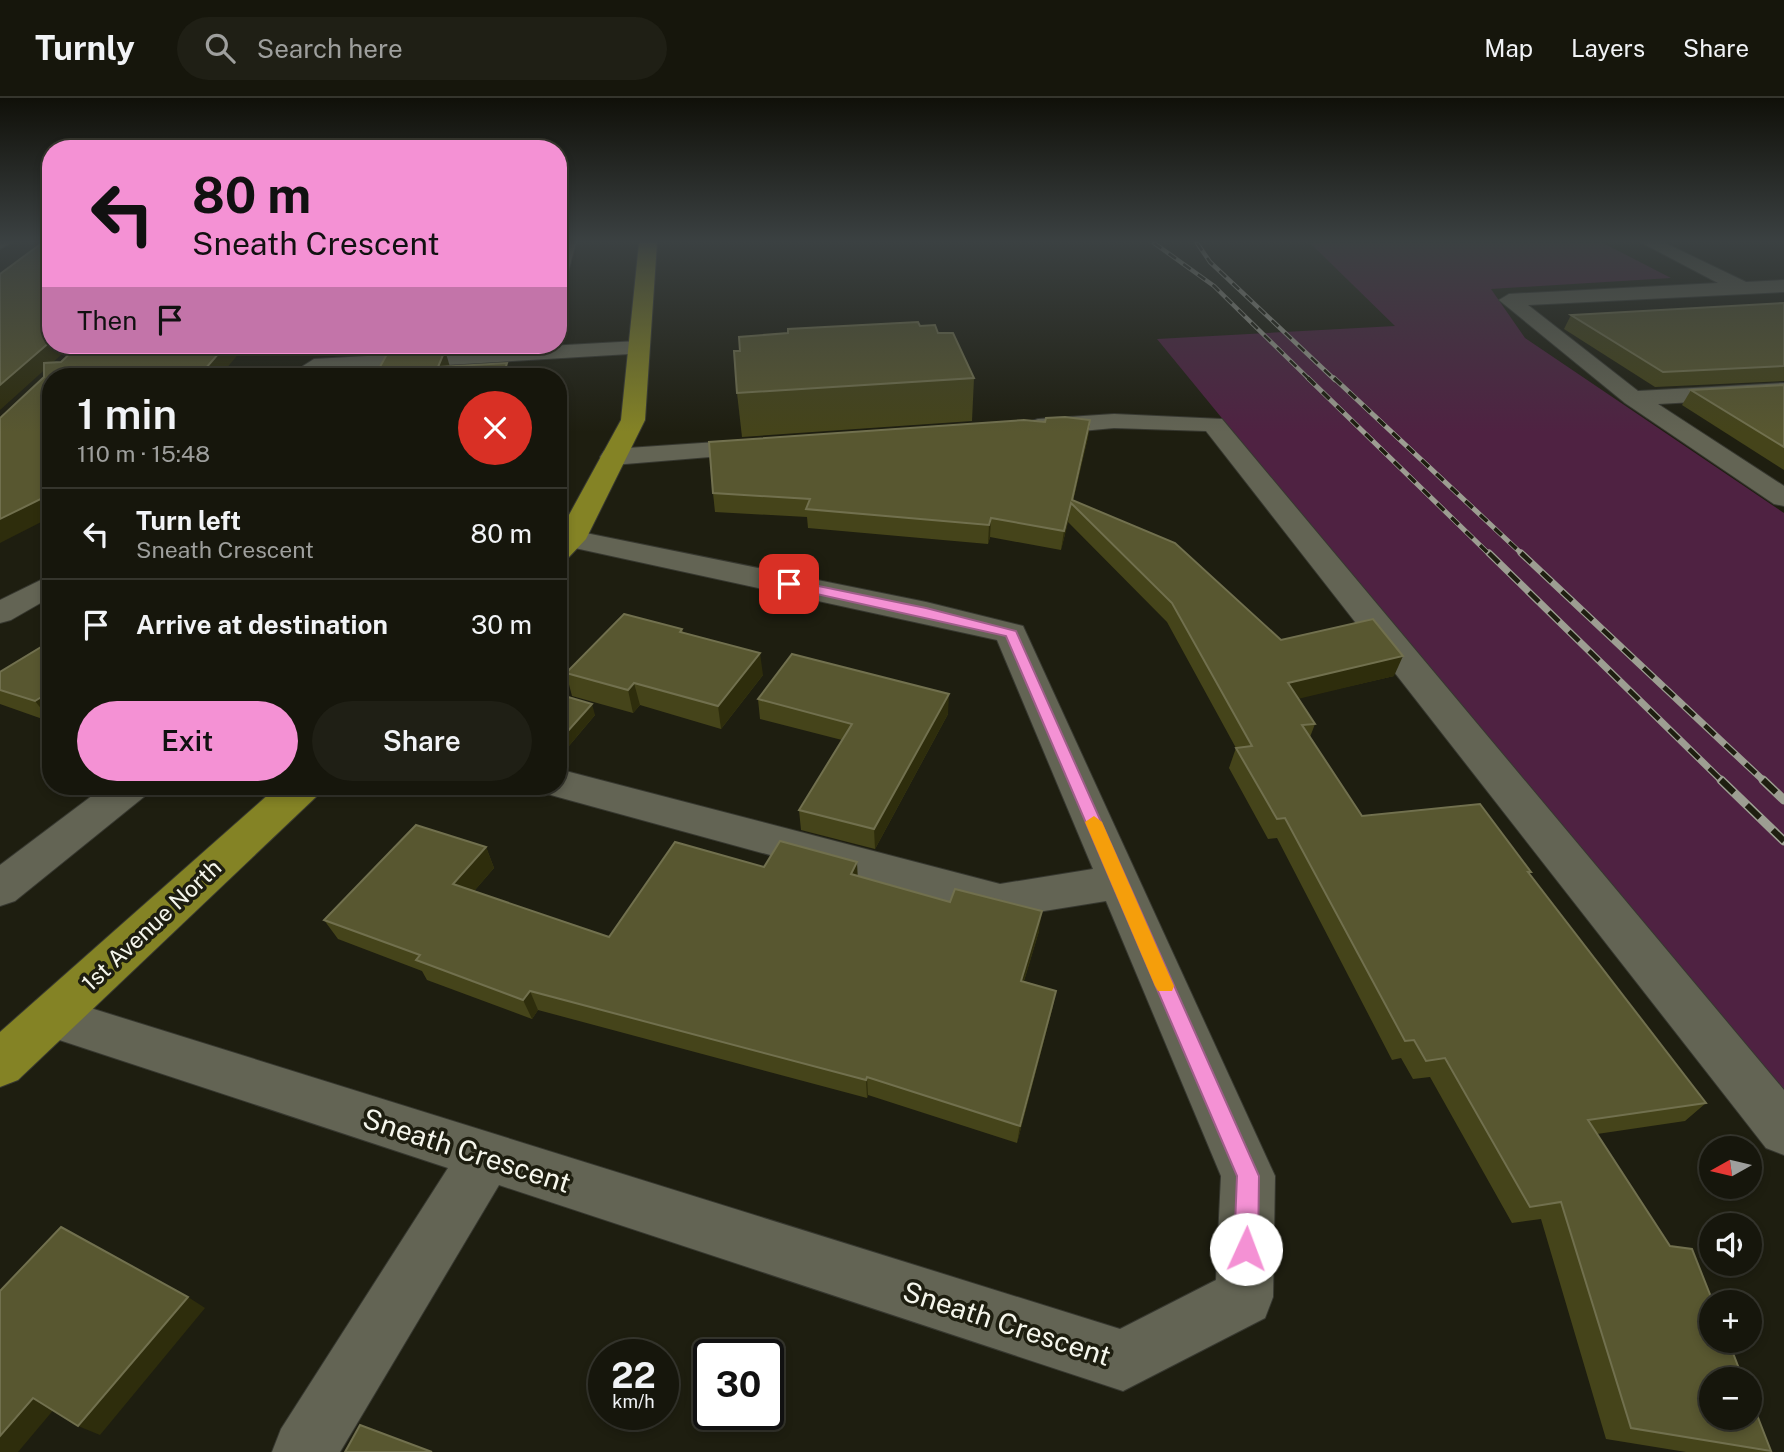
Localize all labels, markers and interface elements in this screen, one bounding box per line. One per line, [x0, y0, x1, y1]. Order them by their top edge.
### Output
search box [177, 17, 667, 80]
text: Turnly [35, 29, 135, 67]
icon: search [201, 29, 239, 67]
text: Search here [257, 33, 403, 64]
text: Map [1484, 34, 1533, 62]
text: Layers [1571, 34, 1645, 62]
text: Share [1683, 34, 1749, 62]
text: 80 m [192, 166, 311, 224]
icon: left [77, 168, 168, 259]
text: Sneath Crescent [192, 225, 440, 262]
icon: arrive [151, 301, 189, 339]
text: Then [77, 305, 137, 336]
text: 1 min [77, 389, 177, 438]
button: close [458, 391, 532, 465]
text: 110 m · 15:48 [77, 440, 210, 467]
text: Turn left [136, 505, 241, 536]
icon: left [77, 515, 115, 553]
text: 80 m [471, 518, 532, 549]
text: Sneath Crescent [136, 536, 314, 563]
pin [759, 554, 819, 614]
icon: arrive [770, 565, 808, 603]
icon: arrive [77, 606, 115, 644]
text: Arrive at destination [136, 609, 388, 640]
text: 30 m [471, 609, 532, 640]
button: Exit [77, 701, 298, 781]
button: Share [312, 701, 532, 781]
street label: 1st Avenue North [76, 853, 226, 997]
street label: Sneath Crescent [359, 1101, 575, 1199]
north arrow [1699, 1136, 1762, 1199]
map controls [1699, 1136, 1762, 1430]
position arrow [1209, 1212, 1283, 1286]
button: sound [1699, 1213, 1762, 1276]
street label: Sneath Crescent [899, 1274, 1115, 1372]
button: + [1699, 1290, 1762, 1353]
speed limit sign: 30 [693, 1339, 784, 1430]
text: 22 [611, 1355, 656, 1396]
button: − [1699, 1367, 1762, 1430]
text: km/h [612, 1391, 655, 1412]

